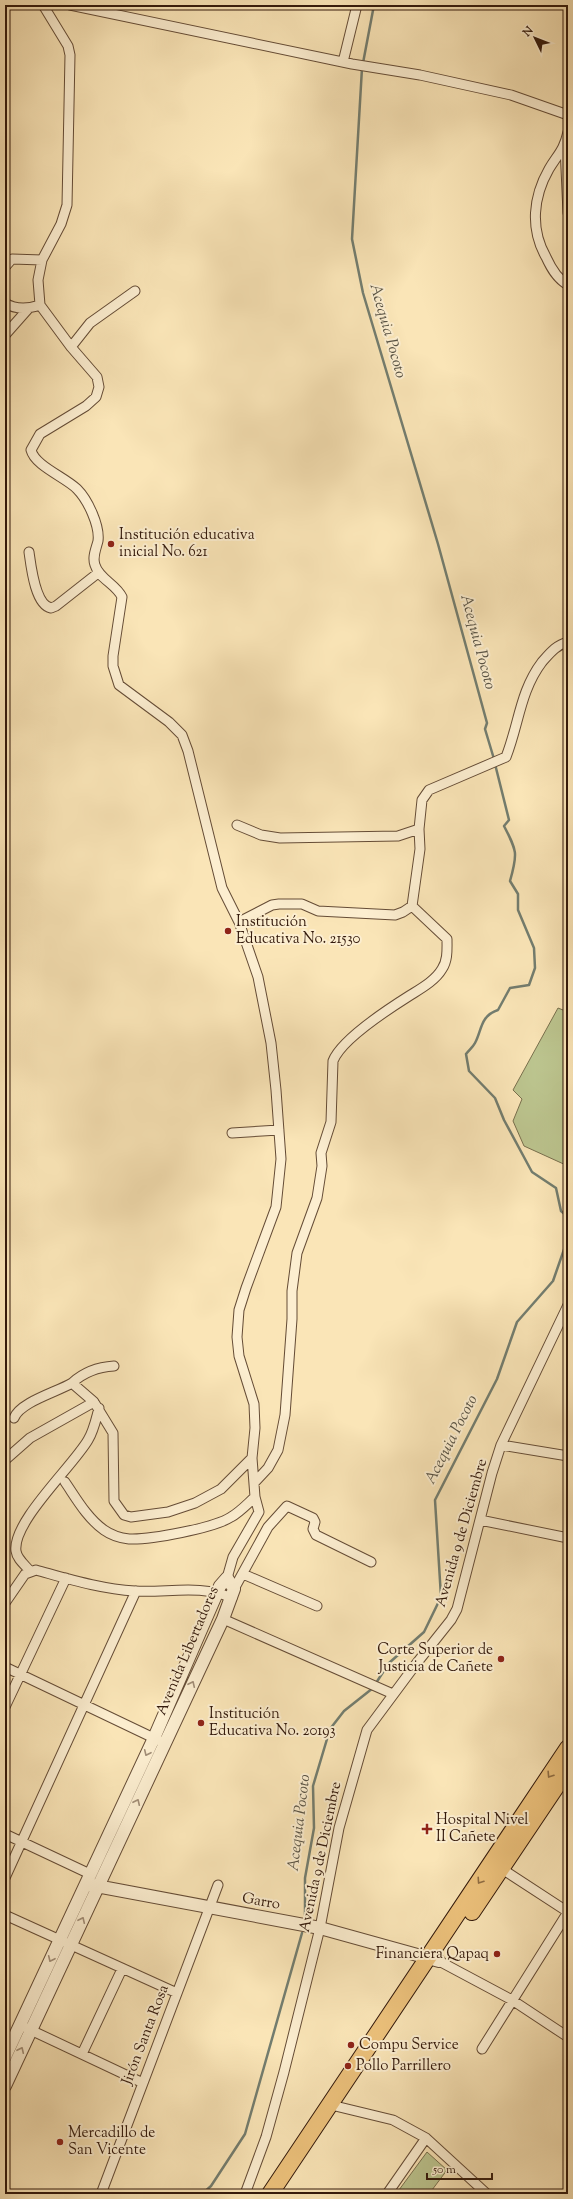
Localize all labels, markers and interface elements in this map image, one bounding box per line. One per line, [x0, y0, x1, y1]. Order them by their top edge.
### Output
north arrow [515, 18, 555, 58]
text: N [519, 23, 537, 41]
water label: Acequia Pocoto [362, 281, 412, 381]
place label: Institución educativa inicial No. 621 [119, 525, 255, 563]
marker: Institución educativa inicial No. 621 [106, 539, 116, 549]
water label: Acequia Pocoto [453, 592, 501, 692]
place label: Institución Educativa No. 21530 [236, 912, 361, 950]
marker: Institución Educativa No. 21530 [223, 926, 233, 936]
water label: Acequia Pocoto [420, 1391, 484, 1489]
street label: Avenida 9 de Diciembre [431, 1456, 493, 1610]
street label: Avenida Libertadores [151, 1583, 225, 1719]
place label: Corte Superior de Justicia de Cañete [377, 1640, 493, 1678]
marker: Corte Superior de Justicia de Cañete [496, 1654, 506, 1664]
one-way arrow [187, 1681, 195, 1689]
place label: Institución Educativa No. 20193 [209, 1704, 335, 1742]
marker: Institución Educativa No. 20193 [196, 1718, 206, 1728]
one-way arrow [144, 1748, 152, 1756]
one-way arrow [548, 1771, 555, 1778]
water label: Acequia Pocoto [283, 1773, 317, 1873]
street label: Avenida 9 de Diciembre [295, 1780, 347, 1934]
one-way arrow [132, 1799, 140, 1806]
place label: Hospital Nivel II Cañete [436, 1810, 529, 1848]
marker: Hospital Nivel II Cañete [421, 1823, 433, 1835]
one-way arrow [477, 1877, 485, 1884]
street label: Garro [240, 1888, 282, 1916]
one-way arrow [77, 1917, 85, 1924]
place label: Financiera Qapaq [376, 1944, 490, 1965]
marker: Financiera Qapaq [492, 1949, 502, 1959]
one-way arrow [48, 1955, 56, 1962]
street label: Jirón Santa Rosa [117, 1982, 175, 2089]
place label: Compu Service [359, 2035, 459, 2056]
marker: Compu Service [346, 2040, 356, 2050]
one-way arrow [16, 2047, 24, 2055]
place label: Pollo Parrillero [356, 2056, 451, 2077]
marker: Pollo Parrillero [343, 2061, 353, 2071]
place label: Mercadillo de San Vicente [68, 2123, 155, 2161]
marker: Mercadillo de San Vicente [55, 2137, 65, 2147]
scale bar [427, 2155, 492, 2181]
text: 50 m [432, 2161, 456, 2179]

